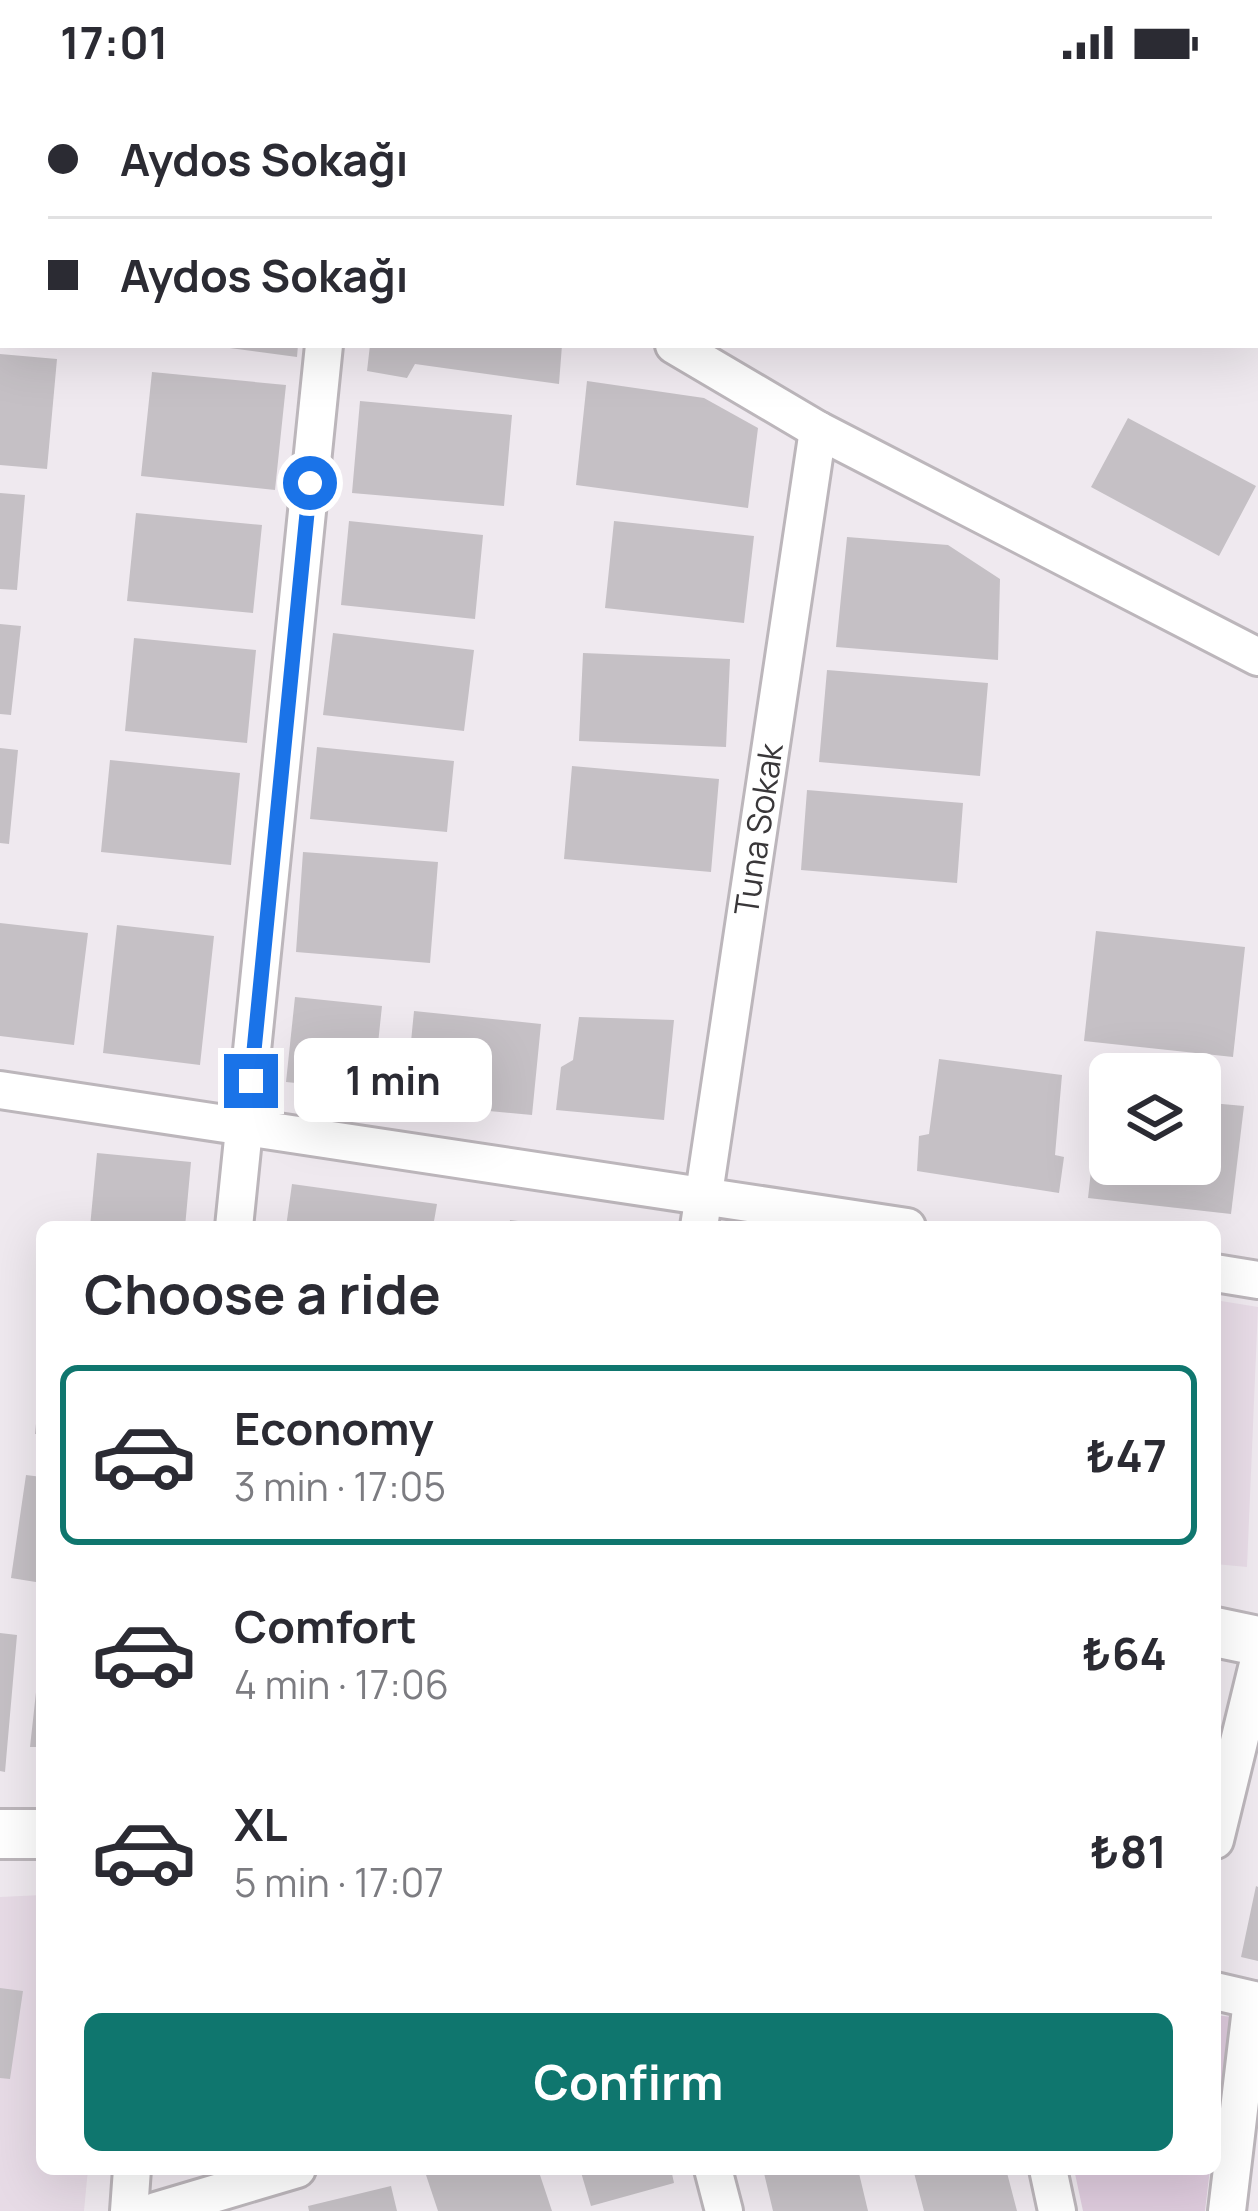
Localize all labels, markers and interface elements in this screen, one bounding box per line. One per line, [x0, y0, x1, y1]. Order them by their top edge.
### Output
text: 17:01 [60, 11, 168, 73]
text: Aydos Sokağı [120, 128, 408, 190]
text: Aydos Sokağı [120, 244, 408, 306]
route start [283, 456, 337, 510]
street label: Tuna Sokak [723, 739, 793, 918]
callout: 1 min [293, 1039, 491, 1123]
text: 1 min [345, 1053, 441, 1107]
map controls [1089, 1053, 1221, 1185]
button: layers [1089, 1053, 1221, 1185]
route end [224, 1054, 278, 1108]
text: Choose a ride [84, 1256, 441, 1330]
text: Economy [234, 1397, 434, 1459]
icon: car [90, 1401, 198, 1509]
text: ₺47 [1086, 1424, 1167, 1486]
text: 3 min · 17:05 [234, 1459, 446, 1513]
text: Comfort [234, 1595, 417, 1657]
icon: car [90, 1599, 198, 1707]
text: ₺64 [1082, 1622, 1167, 1684]
text: 4 min · 17:06 [234, 1657, 449, 1711]
text: XL [234, 1793, 288, 1855]
icon: car [90, 1797, 198, 1905]
text: ₺81 [1090, 1820, 1167, 1882]
text: 5 min · 17:07 [234, 1855, 444, 1909]
button: Confirm [84, 2013, 1173, 2151]

